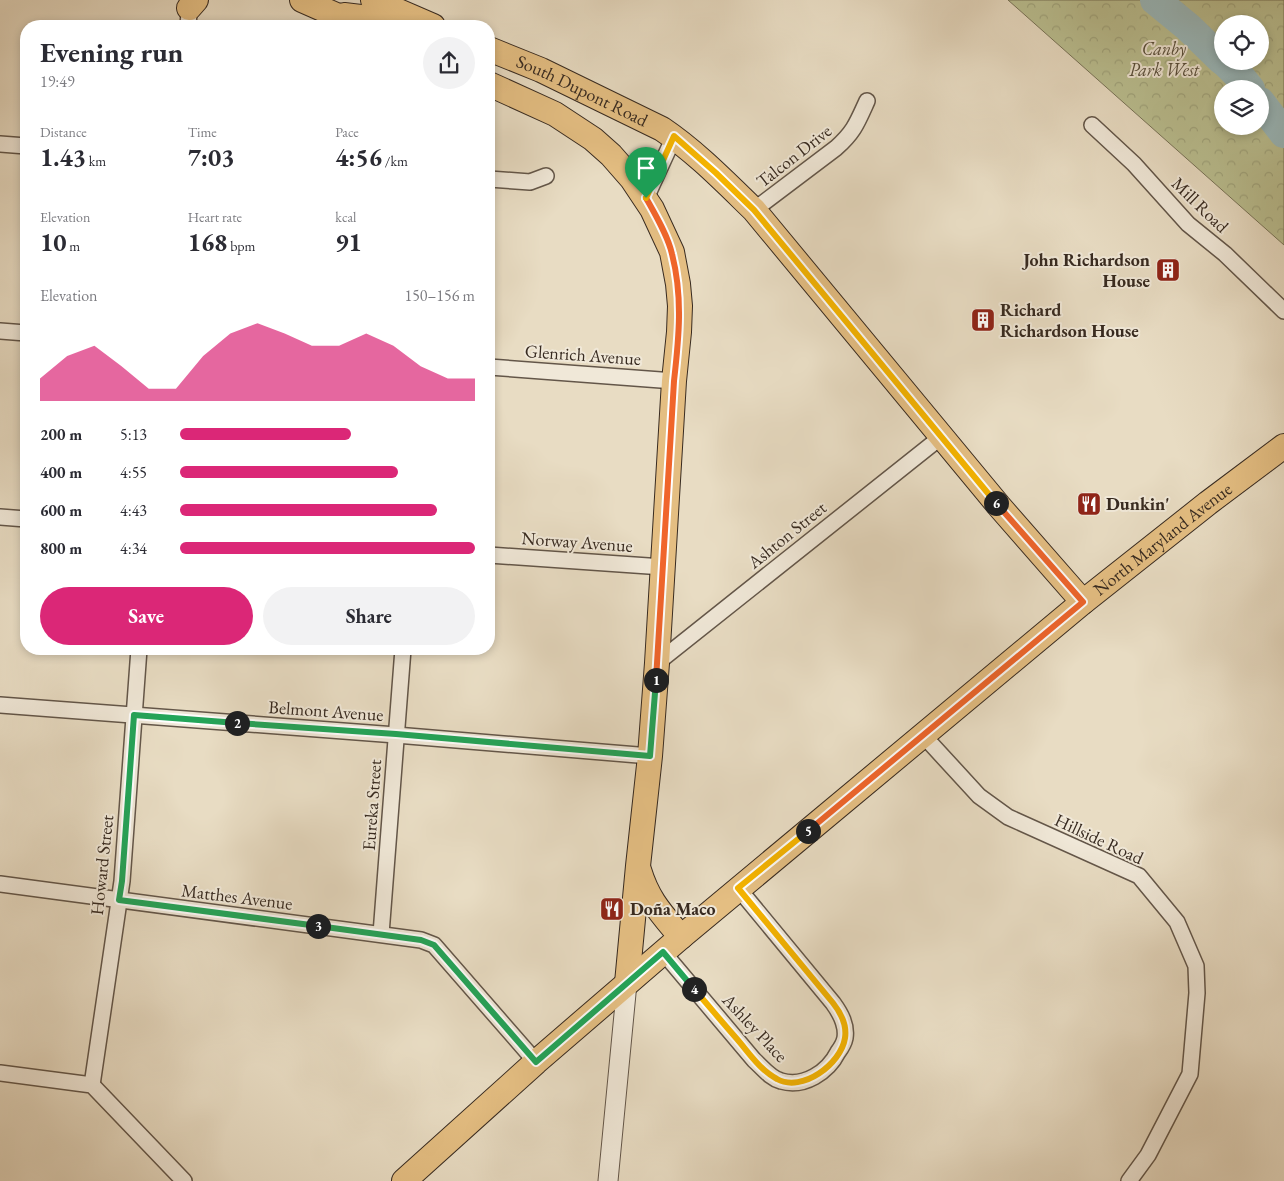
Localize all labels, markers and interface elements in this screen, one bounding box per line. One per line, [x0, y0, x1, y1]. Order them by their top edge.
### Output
map controls [1214, 15, 1269, 135]
button: locate [1214, 15, 1269, 70]
text: Evening run [40, 34, 183, 70]
button: share [423, 37, 475, 89]
park label: Canby Park West [1129, 37, 1200, 81]
street label: South Dupont Road [513, 49, 653, 132]
text: 19:49 [40, 71, 75, 92]
button: layers [1214, 80, 1269, 135]
street label: Talcon Drive [752, 119, 836, 192]
text: Distance [40, 123, 87, 141]
text: Time [188, 123, 217, 141]
text: Pace [335, 123, 359, 141]
text: 1.43 [40, 141, 86, 173]
text: 7:03 [188, 141, 234, 173]
text: 4:56 [335, 141, 382, 173]
pin [625, 147, 667, 198]
text: km [86, 152, 106, 170]
text: /km [382, 152, 408, 170]
icon: arrive [632, 154, 660, 182]
street label: Mill Road [1167, 172, 1234, 238]
text: Elevation [40, 208, 90, 226]
text: Heart rate [188, 208, 242, 226]
text: kcal [335, 208, 356, 226]
text: 10 [40, 226, 66, 258]
text: 168 [188, 226, 227, 258]
text: 91 [335, 226, 362, 258]
text: m [66, 237, 80, 255]
text: bpm [227, 237, 256, 255]
place label: John Richardson House [1021, 248, 1150, 292]
building icon: John Richardson House [1155, 257, 1181, 283]
text: Elevation [40, 285, 98, 306]
text: 150–156 m [404, 285, 475, 306]
place label: Richard Richardson House [1000, 298, 1139, 342]
building icon: Richard Richardson House [970, 307, 996, 333]
street label: Glenrich Avenue [524, 339, 642, 370]
text: 200 m [40, 424, 82, 445]
text: 5:13 [120, 424, 147, 445]
text: 400 m [40, 462, 82, 483]
text: 4:55 [120, 462, 147, 483]
street label: North Maryland Avenue [1088, 477, 1236, 600]
pin: 6 [984, 490, 1008, 516]
restaurant icon: Dunkin' [1076, 491, 1102, 517]
place label: Dunkin' [1106, 492, 1170, 515]
text: 6 [993, 494, 1000, 512]
street label: Ashton Street [742, 496, 831, 574]
text: 600 m [40, 500, 82, 521]
text: 4:43 [120, 500, 147, 521]
street label: Norway Avenue [521, 526, 633, 557]
text: 800 m [40, 538, 82, 559]
text: 4:34 [120, 538, 147, 559]
button: Save [40, 587, 253, 645]
button: Share [263, 587, 475, 645]
pin: 1 [644, 668, 668, 692]
text: 1 [653, 671, 660, 689]
street label: Belmont Avenue [268, 695, 384, 726]
pin: 2 [224, 710, 250, 736]
text: 2 [234, 714, 241, 732]
street label: Eureka Street [357, 758, 386, 851]
street label: Hillside Road [1051, 808, 1148, 869]
street label: Howard Street [85, 813, 118, 916]
pin: 5 [796, 818, 820, 844]
text: 5 [805, 822, 812, 840]
street label: Matthes Avenue [180, 878, 294, 915]
restaurant icon: Doña Maco [599, 896, 625, 922]
place label: Doña Maco [630, 897, 716, 920]
pin: 3 [306, 914, 330, 938]
text: 3 [315, 917, 322, 935]
pin: 4 [682, 976, 706, 1002]
text: 4 [691, 980, 698, 998]
street label: Ashley Place [717, 988, 793, 1067]

